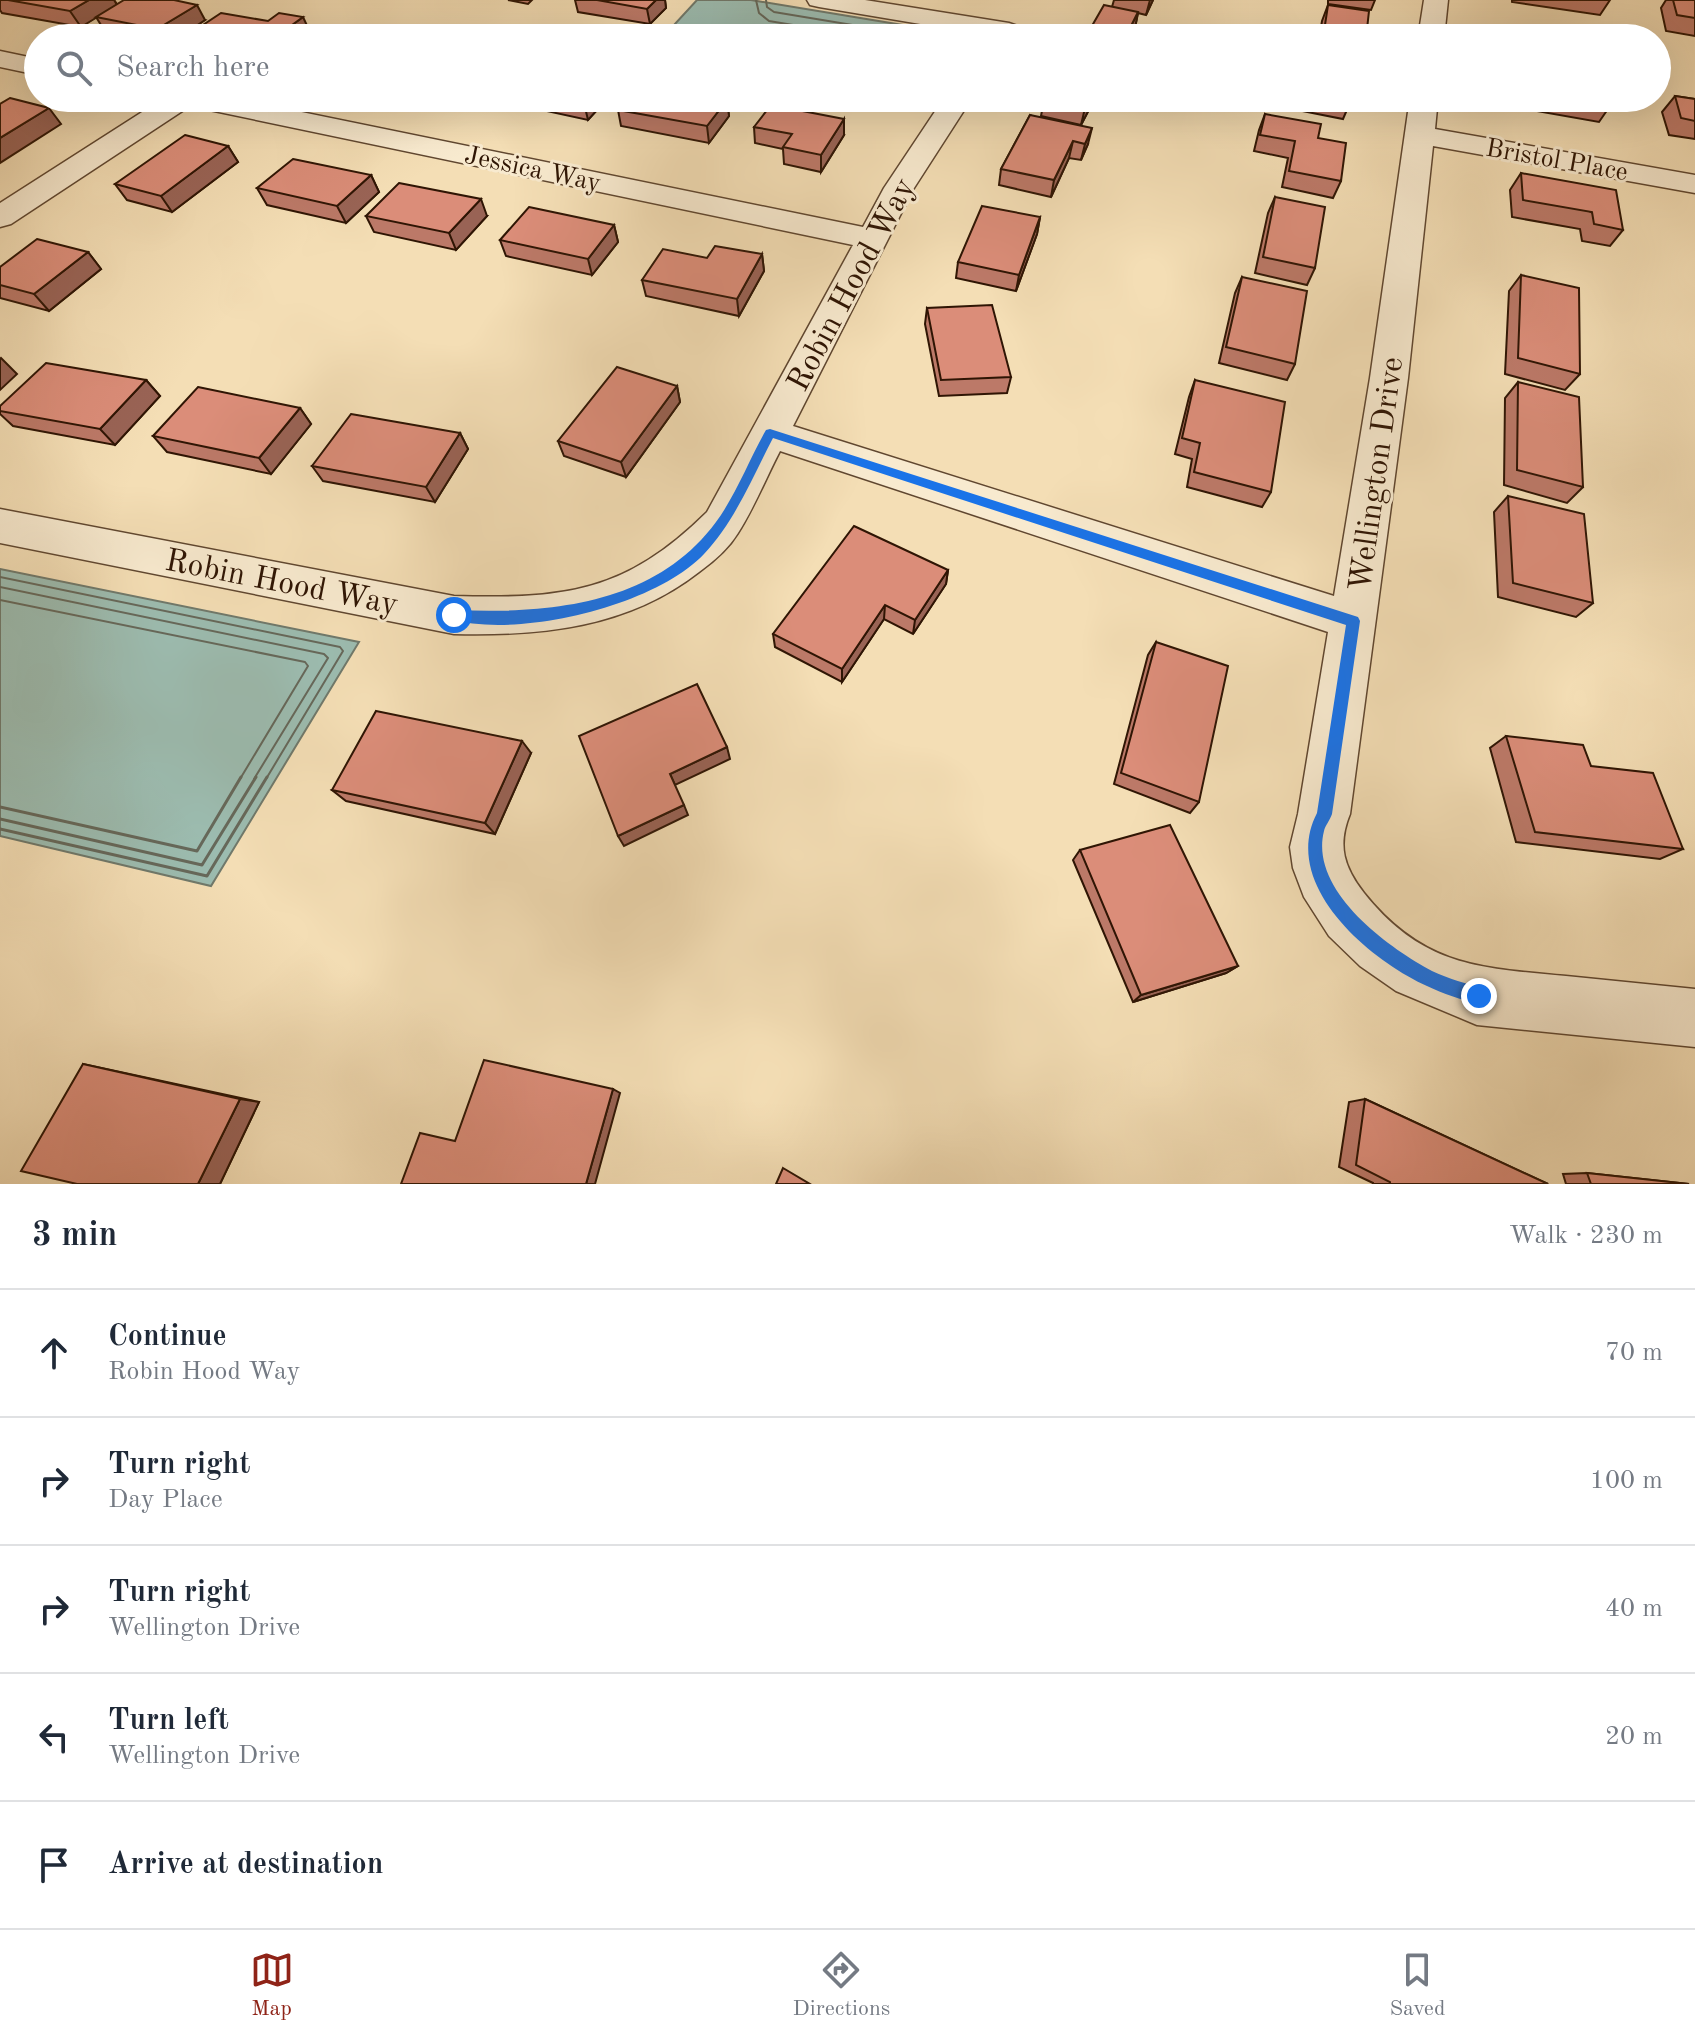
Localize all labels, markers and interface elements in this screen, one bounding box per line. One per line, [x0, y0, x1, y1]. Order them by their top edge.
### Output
search box [24, 24, 1671, 112]
icon: search [52, 46, 96, 90]
text: Search here [116, 53, 270, 83]
street label: Bristol Place [1483, 136, 1630, 186]
street label: Jessica Way [462, 143, 603, 197]
street label: Robin Hood Way [783, 173, 922, 397]
street label: Wellington Drive [1346, 355, 1410, 594]
street label: Robin Hood Way [162, 546, 401, 622]
route start [436, 597, 472, 633]
route end [1461, 978, 1497, 1014]
text: 3 min [32, 1219, 117, 1253]
text: Walk · 230 m [1509, 1223, 1663, 1249]
text: Continue [108, 1322, 227, 1352]
icon: ahead [32, 1331, 76, 1375]
text: 70 m [1605, 1340, 1663, 1366]
text: Robin Hood Way [108, 1359, 300, 1385]
text: Turn right [108, 1450, 250, 1480]
icon: right [32, 1459, 76, 1503]
text: 100 m [1590, 1468, 1663, 1494]
text: Day Place [108, 1487, 223, 1513]
text: Turn right [108, 1578, 250, 1608]
icon: right [32, 1587, 76, 1631]
text: 40 m [1605, 1596, 1663, 1622]
text: Wellington Drive [108, 1615, 300, 1641]
text: Turn left [108, 1706, 229, 1736]
icon: left [32, 1715, 76, 1759]
text: 20 m [1605, 1724, 1663, 1750]
text: Wellington Drive [108, 1743, 300, 1769]
icon: arrive [32, 1843, 76, 1887]
text: Arrive at destination [108, 1850, 383, 1880]
tab: Map [250, 1948, 294, 2023]
tab: Directions [793, 1948, 890, 2023]
tab: Saved [1389, 1948, 1445, 2023]

